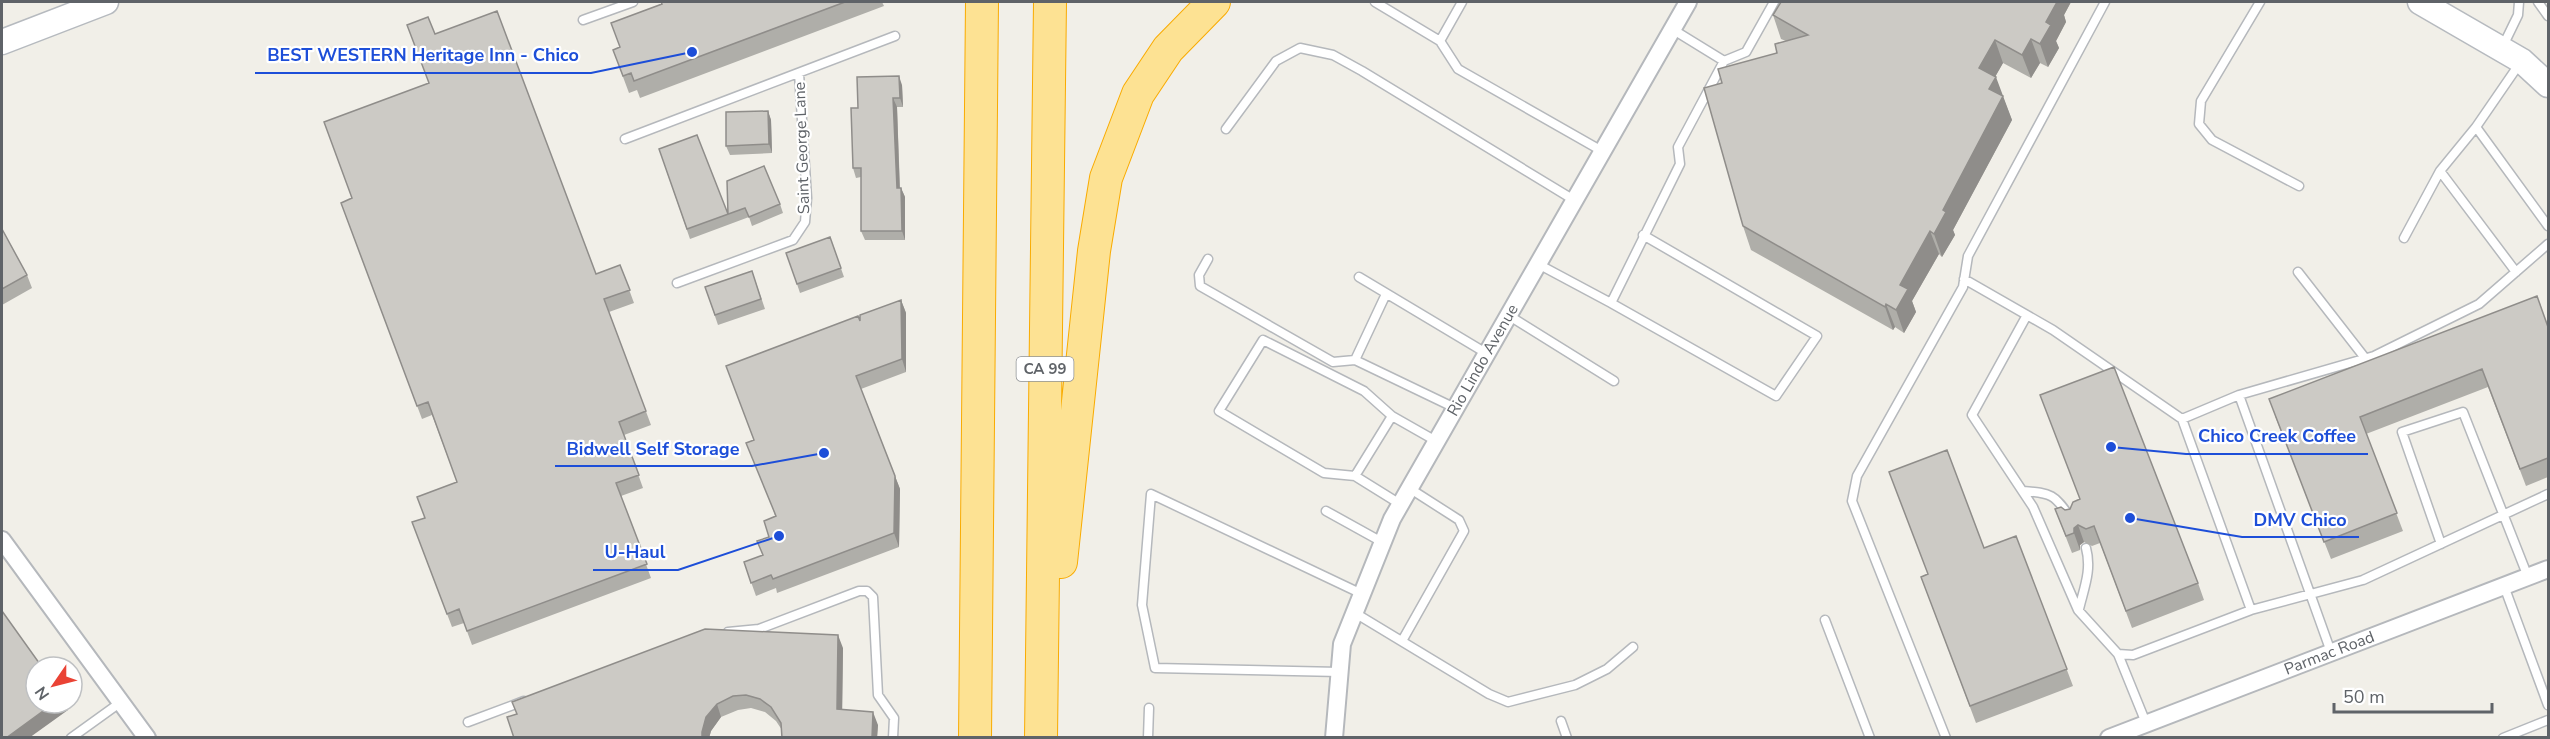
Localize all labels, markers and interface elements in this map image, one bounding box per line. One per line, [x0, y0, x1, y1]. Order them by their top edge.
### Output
callout: BEST WESTERN Heritage Inn - Chico [255, 37, 591, 73]
text: BEST WESTERN Heritage Inn - Chico [267, 43, 579, 67]
street label: Saint George Lane [789, 82, 815, 214]
street label: Rio Lindo Avenue [1442, 300, 1524, 420]
road number: CA 99 [1016, 357, 1074, 381]
callout: Chico Creek Coffee [2186, 418, 2368, 454]
text: Chico Creek Coffee [2198, 424, 2356, 448]
callout: Bidwell Self Storage [555, 430, 752, 466]
text: Bidwell Self Storage [566, 437, 740, 461]
callout: DMV Chico [2242, 501, 2359, 537]
text: DMV Chico [2253, 508, 2347, 532]
callout: U-Haul [593, 534, 678, 570]
text: U-Haul [604, 540, 666, 564]
street label: Parmac Road [2281, 626, 2378, 681]
north arrow [24, 655, 84, 715]
scale bar [2334, 676, 2492, 714]
text: N [30, 682, 55, 704]
text: 50 m [2343, 685, 2385, 709]

